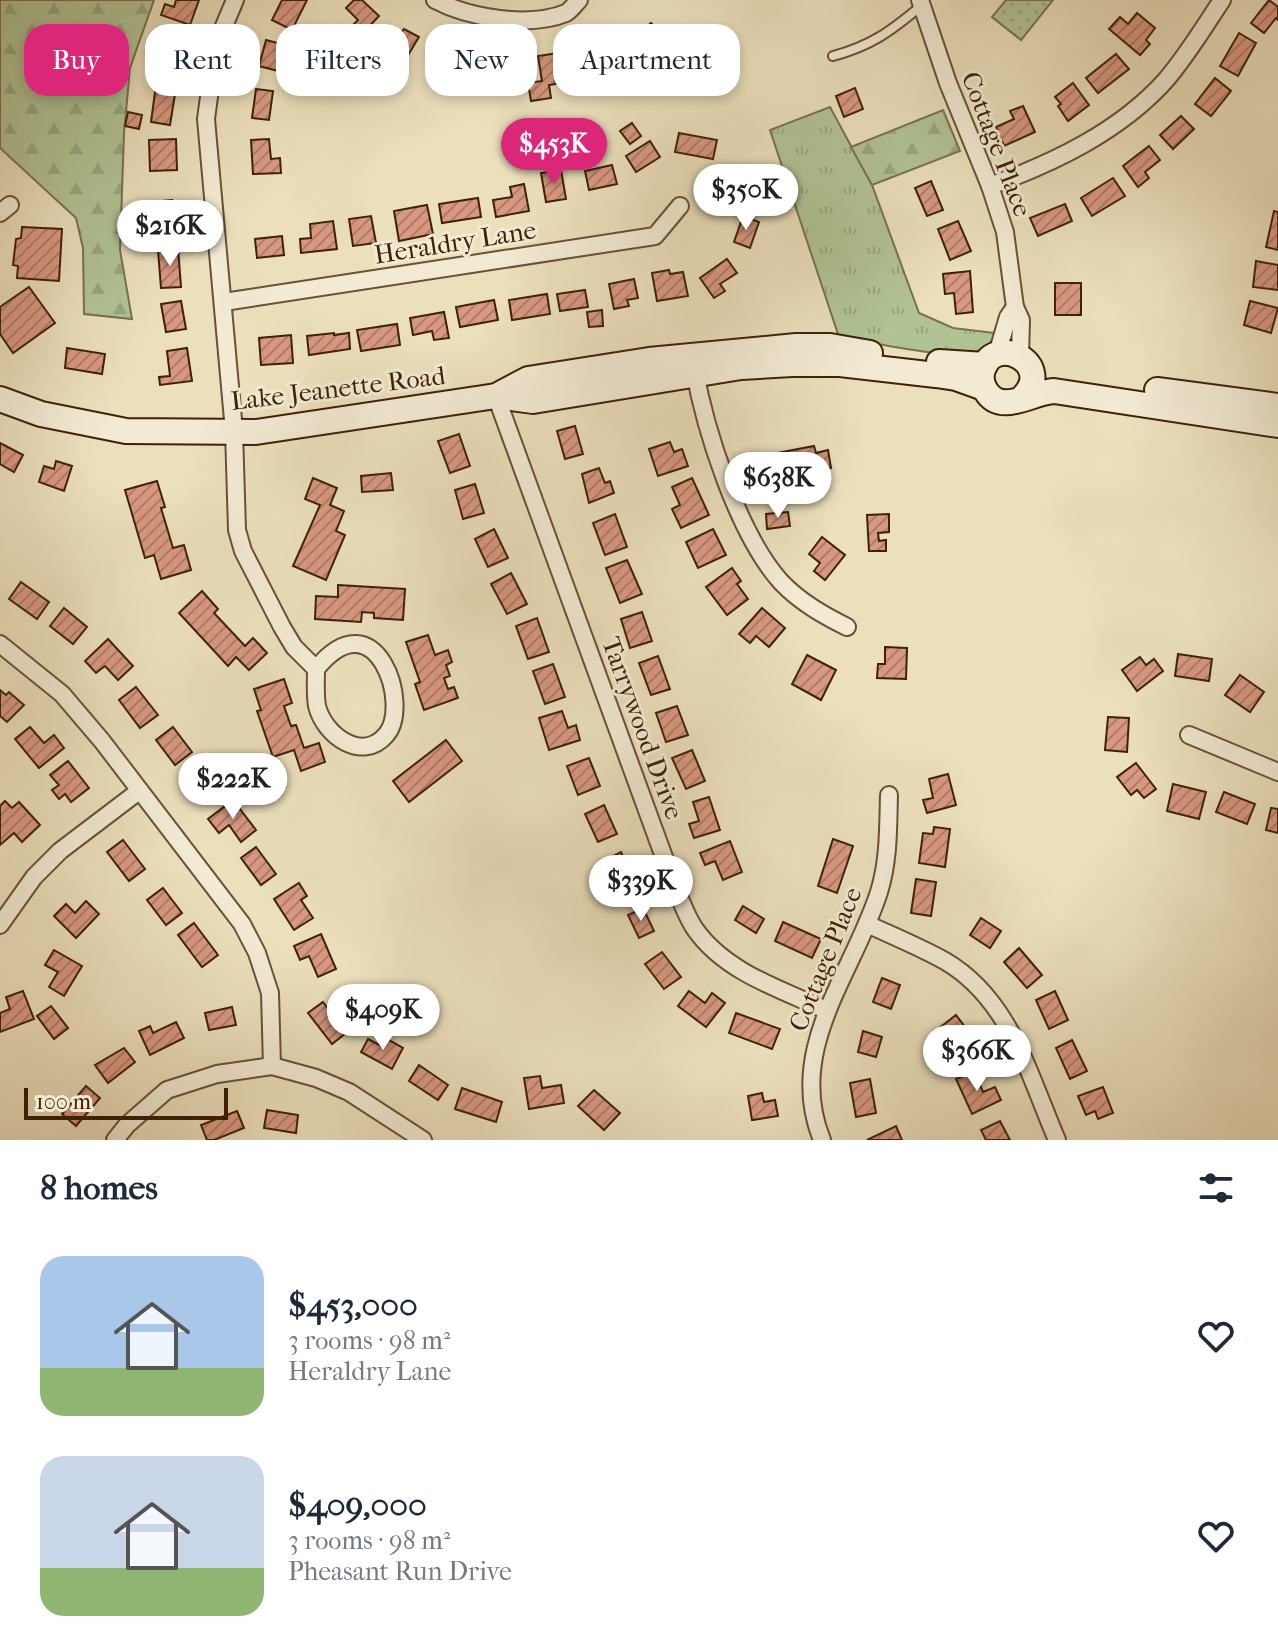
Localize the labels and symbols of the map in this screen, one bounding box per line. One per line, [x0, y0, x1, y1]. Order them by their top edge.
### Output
street label: Cottage Place [955, 67, 1038, 221]
pin: $453K [498, 118, 610, 186]
pin: $350K [690, 164, 802, 232]
pin: $216K [114, 200, 226, 268]
street label: Heraldry Lane [372, 214, 538, 271]
street label: Lake Jeanette Road [229, 360, 448, 417]
pin: $638K [722, 452, 834, 520]
street label: Tarrywood Drive [595, 633, 690, 824]
pin: $222K [177, 753, 289, 821]
pin: $339K [585, 855, 697, 923]
street label: Cottage Place [782, 882, 868, 1036]
pin: $409K [327, 984, 439, 1052]
pin: $366K [921, 1025, 1033, 1093]
scale bar [24, 1084, 228, 1120]

